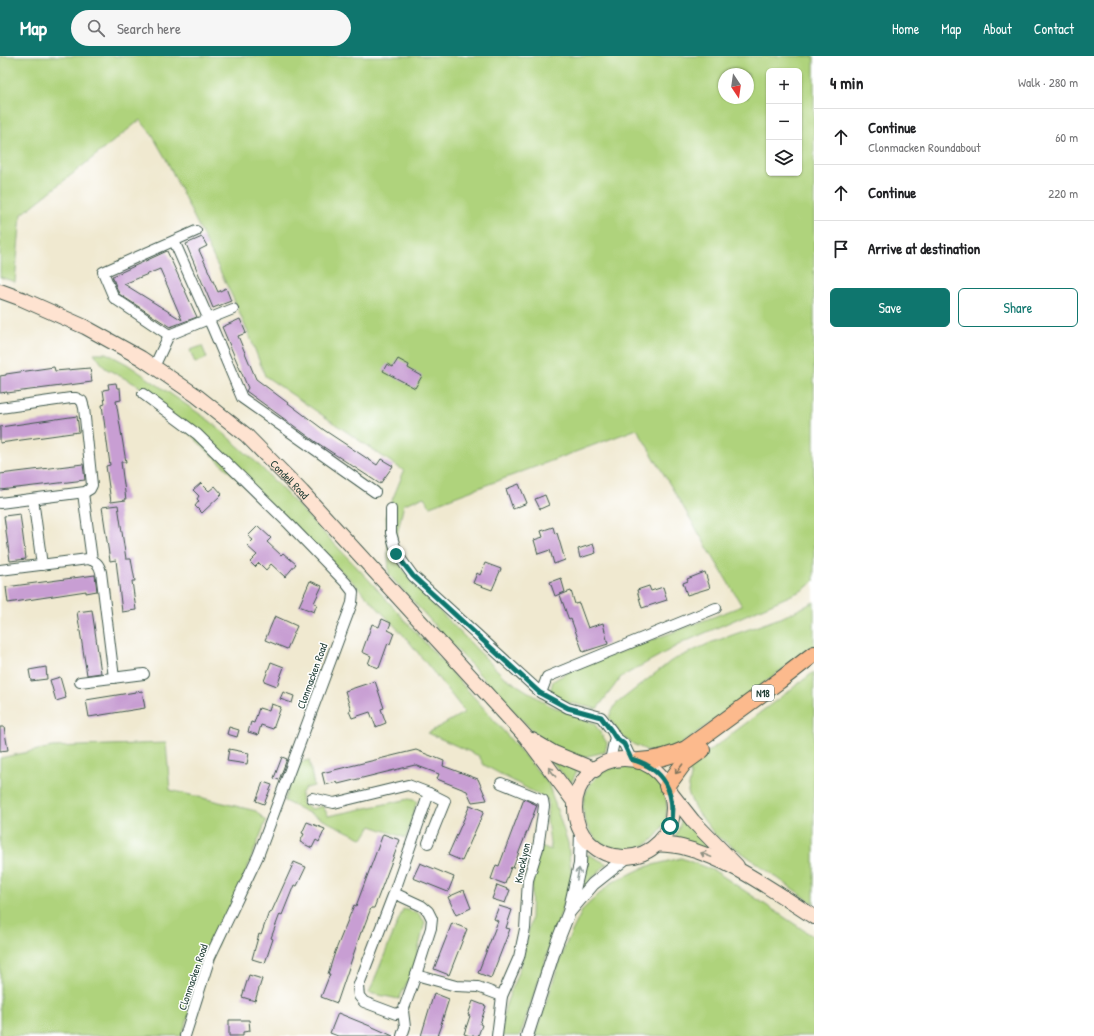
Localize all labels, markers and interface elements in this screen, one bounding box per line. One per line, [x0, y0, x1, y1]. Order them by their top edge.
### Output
search box [71, 10, 351, 46]
text: Map [20, 15, 47, 41]
icon: search [85, 17, 107, 39]
text: Search here [117, 18, 181, 39]
text: Home [892, 19, 919, 38]
text: Map [941, 19, 961, 38]
text: About [983, 19, 1012, 38]
text: Contact [1034, 19, 1074, 38]
north arrow [718, 68, 754, 104]
map controls [766, 68, 802, 176]
button: + [766, 68, 802, 104]
text: 4 min [830, 71, 863, 94]
text: Walk · 280 m [1018, 73, 1078, 91]
button: − [766, 104, 802, 140]
text: Continue [868, 117, 916, 138]
icon: ahead [830, 126, 852, 148]
text: 60 m [1055, 128, 1078, 146]
text: Clonmacken Roundabout [868, 138, 981, 156]
button: layers [766, 140, 802, 176]
icon: ahead [830, 182, 852, 204]
text: Continue [868, 182, 916, 203]
text: 220 m [1048, 184, 1078, 202]
icon: arrive [830, 238, 852, 260]
text: Arrive at destination [868, 238, 980, 259]
button: Save [830, 288, 950, 327]
button: Share [958, 288, 1078, 327]
street label: Condell Road [267, 457, 312, 503]
route end [387, 545, 405, 563]
street label: Clonmacken Road [294, 641, 331, 711]
road number: N18 [752, 685, 774, 701]
one-way arrow [675, 764, 683, 775]
one-way arrow [548, 767, 556, 778]
route start [661, 817, 679, 835]
street label: Knocklyon [511, 841, 533, 884]
one-way arrow [700, 851, 712, 859]
one-way arrow [575, 868, 583, 881]
street label: Clonmacken Road [175, 941, 211, 1012]

